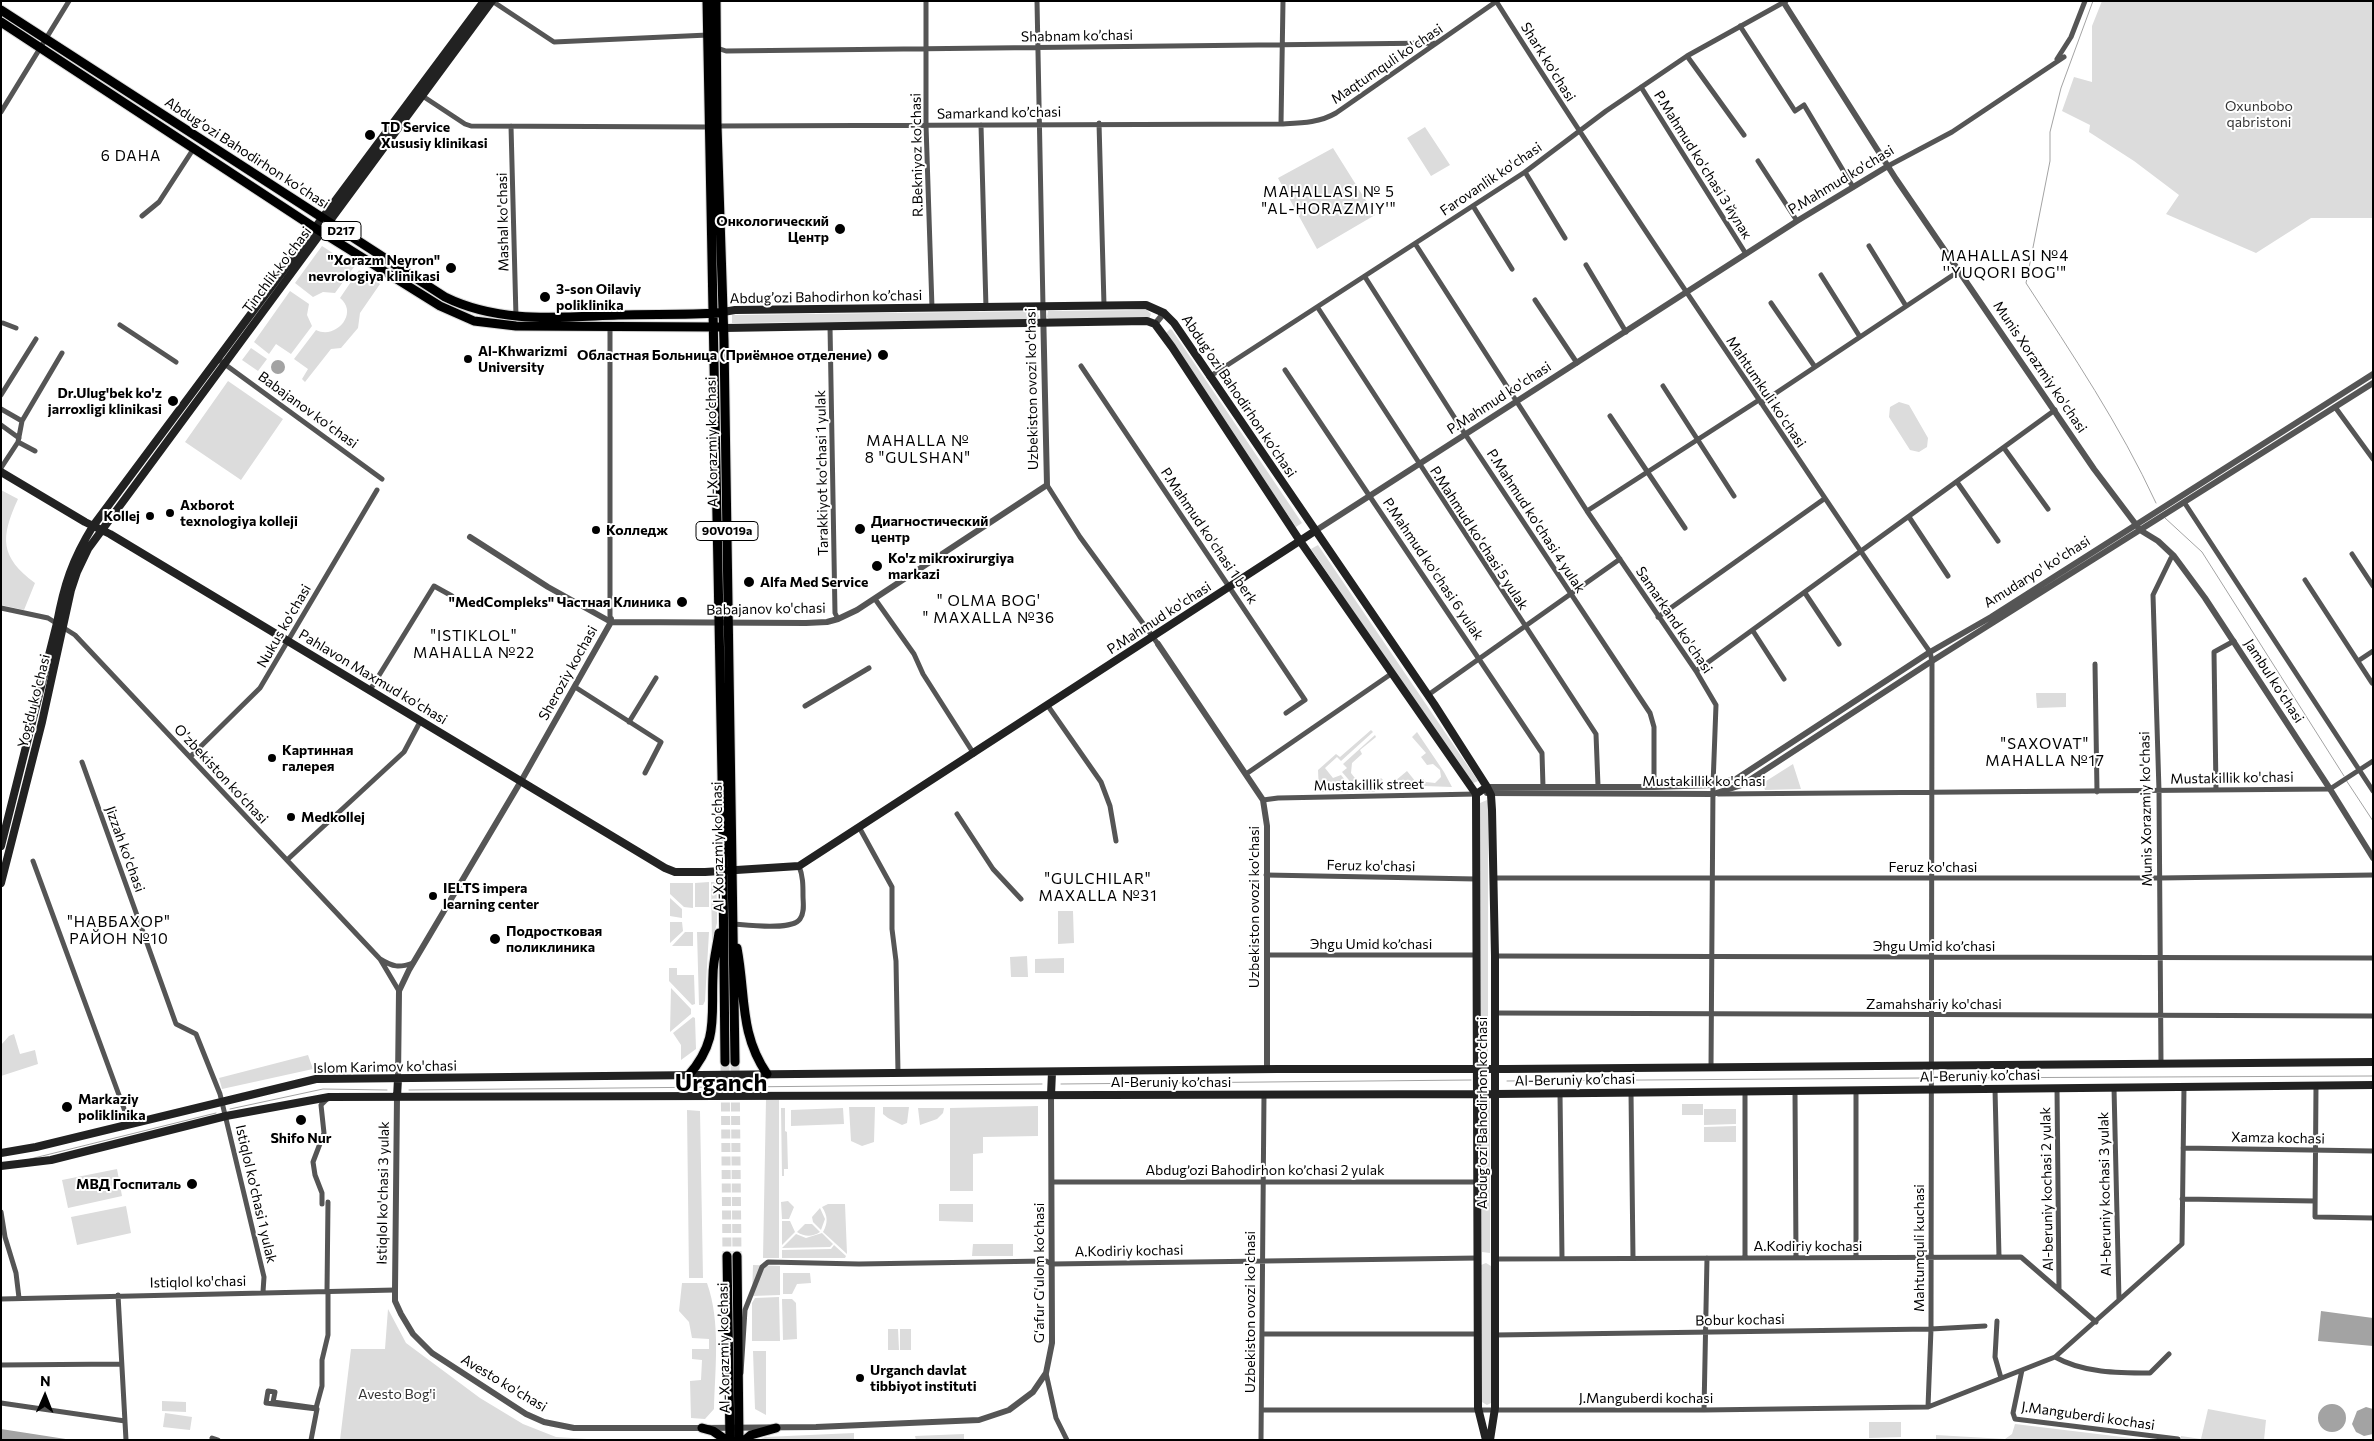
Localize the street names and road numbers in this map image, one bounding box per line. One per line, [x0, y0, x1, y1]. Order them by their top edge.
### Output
street label: Shark ko'chasi [1517, 19, 1579, 105]
street label: Maqtumquli ko'chasi [1328, 20, 1446, 108]
street label: Shabnam ko’chasi [1021, 27, 1133, 45]
street label: P.Mahmud ko'chasi 3 йулак [1650, 88, 1756, 242]
street label: R.Bekniyoz ko'chasi [908, 93, 926, 217]
street label: Abdug’ozi Bahodirhon ko’chasi [162, 94, 332, 212]
street label: Samarkand ko’chasi [937, 104, 1061, 122]
street label: Farovanlik ko'chasi [1437, 139, 1545, 219]
street label: P.Mahmud ko'chasi [1785, 142, 1897, 218]
street label: Mashal ko'chasi [494, 172, 512, 272]
road number: D217 [321, 222, 361, 240]
street label: Tinchlik ko'chasi [239, 224, 315, 316]
street label: Abdug’ozi Bahodirhon ko’chasi [730, 287, 922, 307]
street label: Munis Xorazmiy ko'chasi [1990, 298, 2090, 436]
street label: Uzbekiston ovozi ko'chasi [1022, 308, 1042, 470]
street label: Abdug’ozi Bahodirhon ko’chasi [1178, 311, 1300, 481]
street label: Mahtumkuli ko'chasi [1723, 333, 1809, 451]
street label: P.Mahmud ko'chasi [1444, 358, 1554, 438]
street label: Babajanov ko'chasi [255, 368, 361, 452]
street label: Al-Xorazmiy ko’chasi [702, 376, 722, 508]
street label: Tarakkiyot ko'chasi 1 yulak [812, 390, 832, 556]
street label: P.Mahmud ko'chasi 4 yulak [1483, 446, 1589, 596]
street label: P.Mahmud ko'chasi 5 yulak [1426, 463, 1532, 613]
street label: P.Mahmud ko'chasi 1 berk [1157, 465, 1261, 607]
street label: P.Mahmud ko'chasi 6 yulak [1379, 495, 1487, 643]
road number: 90V019a [696, 522, 758, 540]
street label: Amudaryo' ko'chasi [1981, 532, 2093, 612]
street label: Samarkand ko'chasi [1632, 563, 1716, 677]
street label: P.Mahmud ko'chasi [1104, 578, 1214, 658]
street label: Nukus ko'chasi [253, 581, 315, 671]
street label: Babajanov ko'chasi [706, 600, 826, 618]
street label: Sheroziy kochasi [535, 623, 601, 723]
street label: Pahlavon Maxmud ko'chasi [296, 626, 450, 728]
street label: Jambul ko'chasi [2241, 636, 2307, 726]
street label: Yog'du ko'chasi [14, 652, 54, 750]
street label: O’zbekiston ko‘chasi [171, 721, 271, 827]
street label: Munis Xorazmiy ko'chasi [2136, 731, 2156, 887]
street label: Mustakillik ko'chasi [2170, 769, 2294, 787]
street label: Mustakillik ko'chasi [1642, 773, 1766, 789]
street label: Mustakillik street [1314, 776, 1424, 794]
street label: Al-Xorazmiy ko’chasi [708, 781, 728, 913]
street label: Jizzah ko'chasi [102, 804, 148, 894]
street label: Uzbekiston ovozi ko'chasi [1246, 826, 1262, 988]
street label: Feruz ko'chasi [1326, 857, 1416, 875]
street label: Feruz ko'chasi [1889, 859, 1977, 875]
street label: Эhgu Umid ko’chasi [1310, 936, 1432, 952]
street label: Эhgu Umid ko’chasi [1873, 938, 1995, 954]
street label: Zamahshariy ko'chasi [1866, 996, 2002, 1012]
street label: Abdug’ozi Bahodirhon ko’chasi [1474, 1017, 1490, 1209]
street label: Islom Karimov ko'chasi [313, 1057, 457, 1077]
street label: Al-Beruniy ko’chasi [1920, 1067, 2040, 1085]
street label: Al-Beruniy ko’chasi [1515, 1071, 1635, 1089]
street label: Al-Beruniy ko’chasi [1111, 1074, 1231, 1090]
street label: Al-beruniy kochasi 2 yulak [2037, 1107, 2057, 1271]
street label: Al-beruniy kochasi 3 yulak [2095, 1112, 2115, 1276]
street label: Istiqlol ko'chasi 3 yulak [373, 1121, 393, 1265]
street label: Istiqlol ko'chasi 1 yulak [232, 1123, 280, 1265]
street label: Xamza kochasi [2231, 1129, 2325, 1147]
street label: Abdug’ozi Bahodirhon ko’chasi 2 yulak [1145, 1162, 1385, 1178]
street label: Mahtumquli kuchasi [1911, 1184, 1927, 1312]
street label: Gʻafur Gʻulom ko’chasi [1031, 1203, 1047, 1343]
street label: Uzbekiston ovozi ko'chasi [1242, 1231, 1258, 1393]
street label: A.Kodiriy kochasi [1754, 1238, 1862, 1254]
street label: A.Kodiriy kochasi [1074, 1242, 1184, 1260]
street label: Istiqlol ko'chasi [150, 1273, 246, 1291]
street label: Al-Xorazmiy ko’chasi [714, 1282, 734, 1414]
street label: Bobur kochasi [1695, 1311, 1785, 1329]
street label: Avesto ko'chasi [458, 1351, 550, 1415]
street label: J.Manguberdi kochasi [1579, 1390, 1713, 1406]
street label: J.Manguberdi kochasi [2020, 1398, 2156, 1434]

